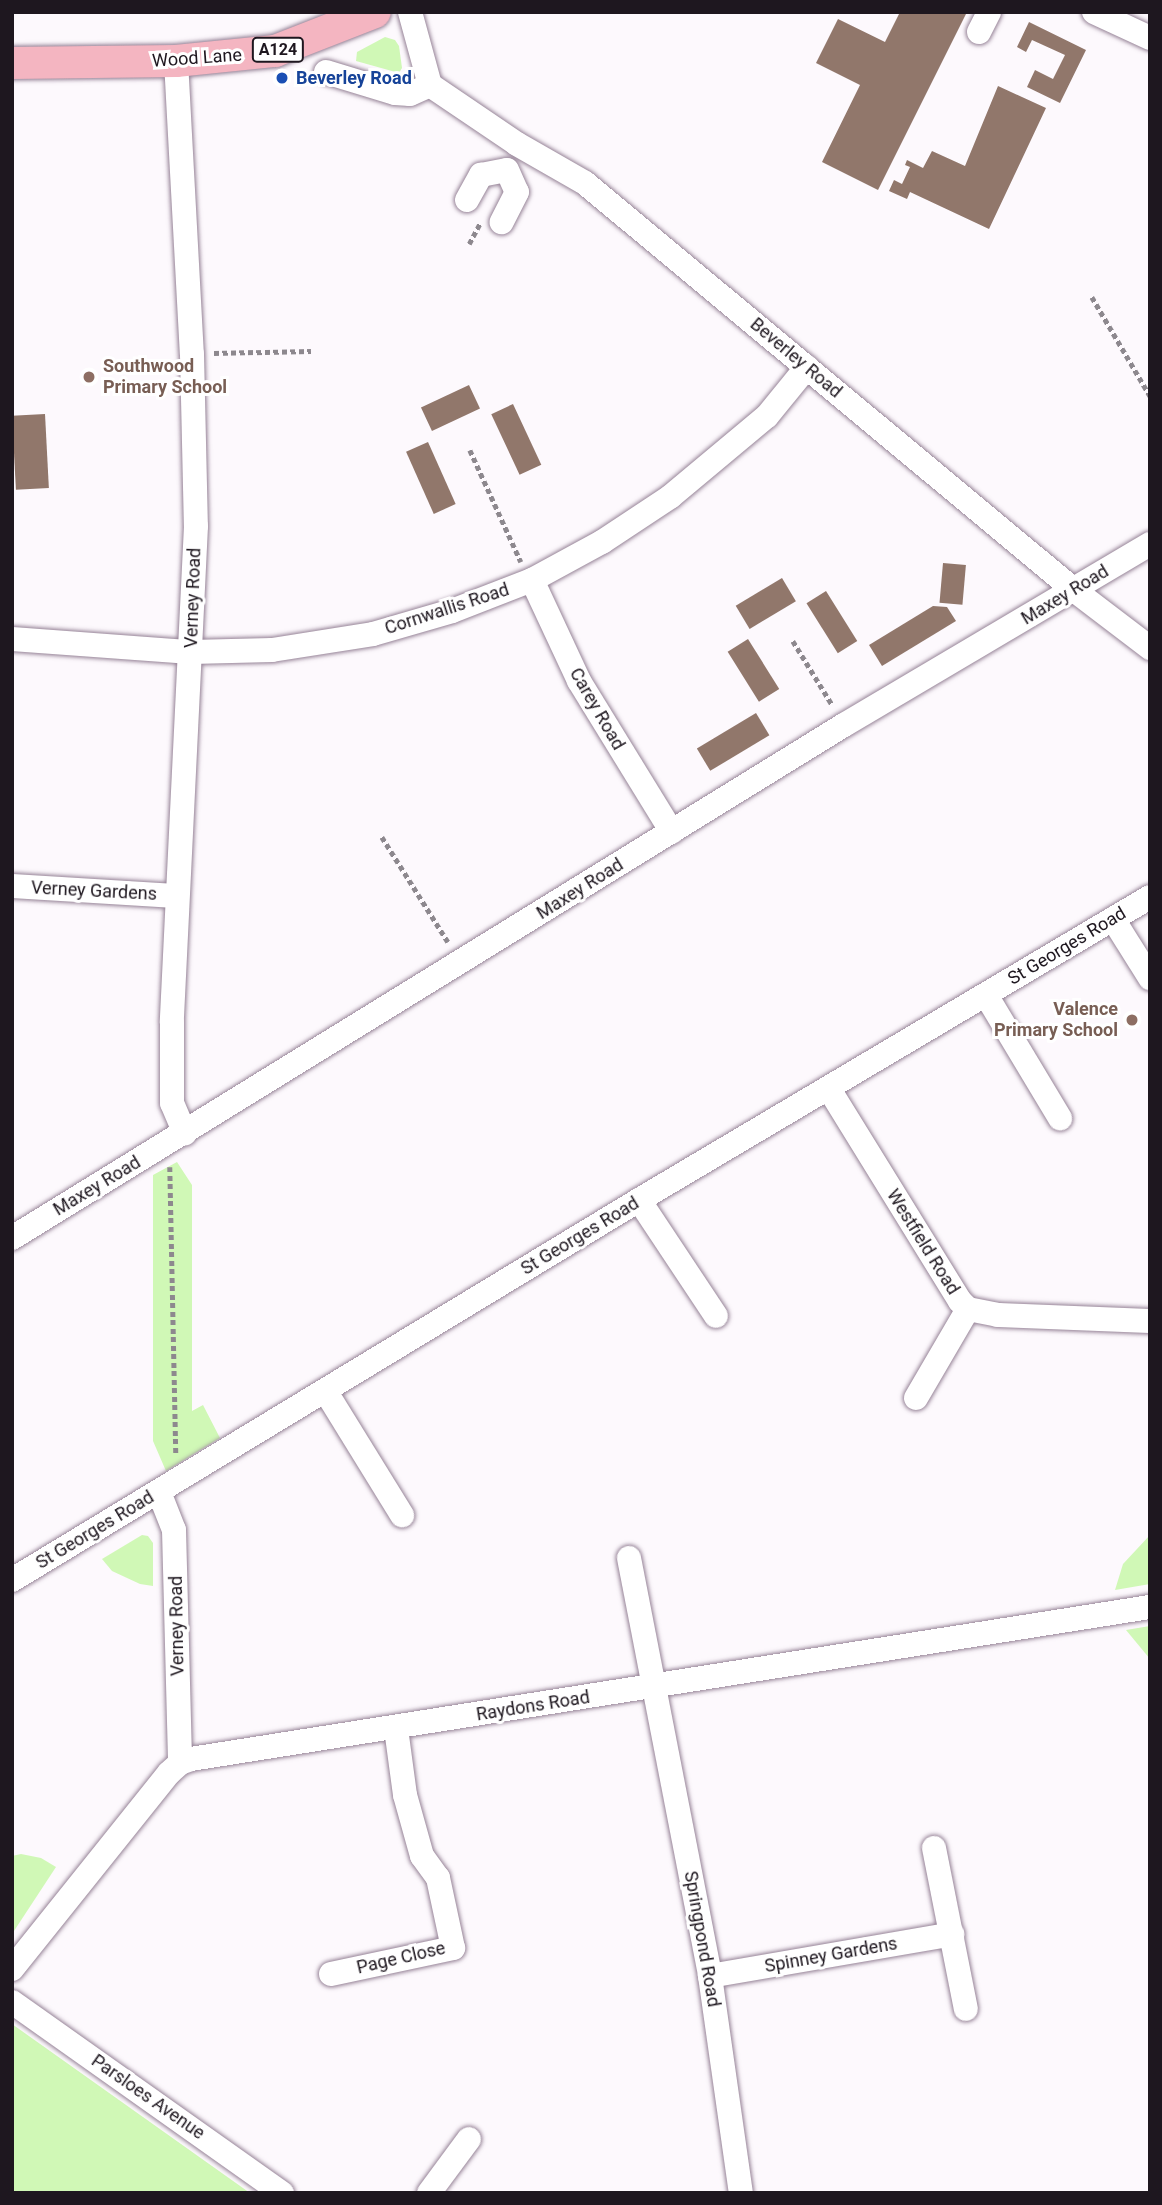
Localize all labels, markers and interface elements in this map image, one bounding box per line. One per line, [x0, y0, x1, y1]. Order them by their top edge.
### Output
road number: A124 [252, 38, 304, 62]
street label: Wood Lane [151, 44, 243, 72]
place label: Beverley Road [296, 67, 412, 89]
marker: Beverley Road [274, 70, 290, 86]
street label: Beverley Road [746, 313, 846, 403]
place label: Southwood Primary School [103, 356, 227, 398]
marker: Southwood Primary School [81, 369, 97, 385]
street label: Verney Road [180, 547, 206, 649]
street label: Maxey Road [1017, 561, 1113, 629]
street label: Cornwallis Road [382, 579, 512, 639]
street label: Carey Road [565, 664, 629, 754]
street label: Maxey Road [533, 854, 627, 924]
street label: Verney Gardens [31, 877, 157, 905]
street label: St Georges Road [1004, 902, 1130, 990]
place label: Valence Primary School [994, 999, 1118, 1042]
marker: Valence Primary School [1124, 1012, 1140, 1028]
street label: Maxey Road [49, 1152, 145, 1220]
street label: Westfield Road [882, 1185, 964, 1299]
street label: St Georges Road [517, 1192, 643, 1280]
street label: St Georges Road [32, 1486, 158, 1574]
street label: Verney Road [165, 1576, 189, 1676]
street label: Raydons Road [475, 1686, 591, 1726]
street label: Springpond Road [679, 1869, 725, 2009]
street label: Spinney Gardens [763, 1933, 899, 1977]
street label: Page Close [355, 1937, 447, 1979]
street label: Parsloes Avenue [87, 2050, 209, 2144]

